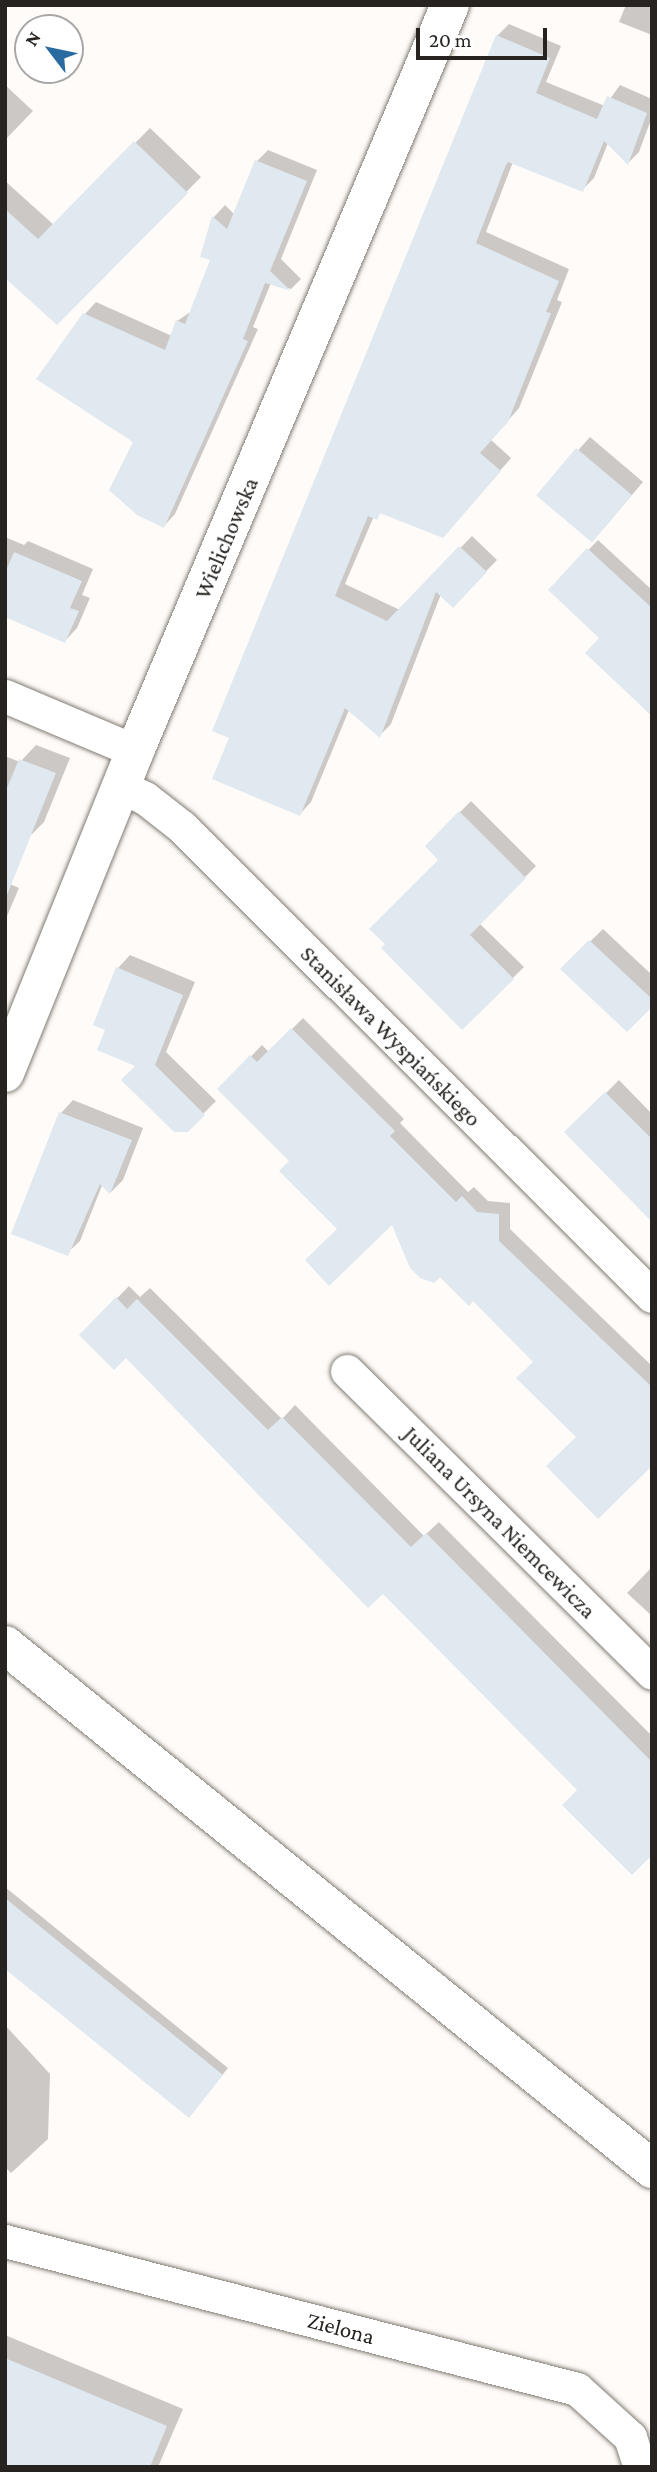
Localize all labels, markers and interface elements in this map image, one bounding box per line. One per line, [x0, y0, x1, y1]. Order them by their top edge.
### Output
north arrow [14, 14, 84, 84]
scale bar [419, 14, 550, 58]
text: N [20, 28, 45, 50]
text: 20 m [429, 28, 472, 52]
street label: Wielichowska [188, 473, 264, 603]
street label: Stanisława Wyspiańskiego [295, 940, 487, 1132]
street label: Juliana Ursyna Niemcewicza [398, 1420, 602, 1624]
street label: Zielona [304, 2306, 378, 2350]

